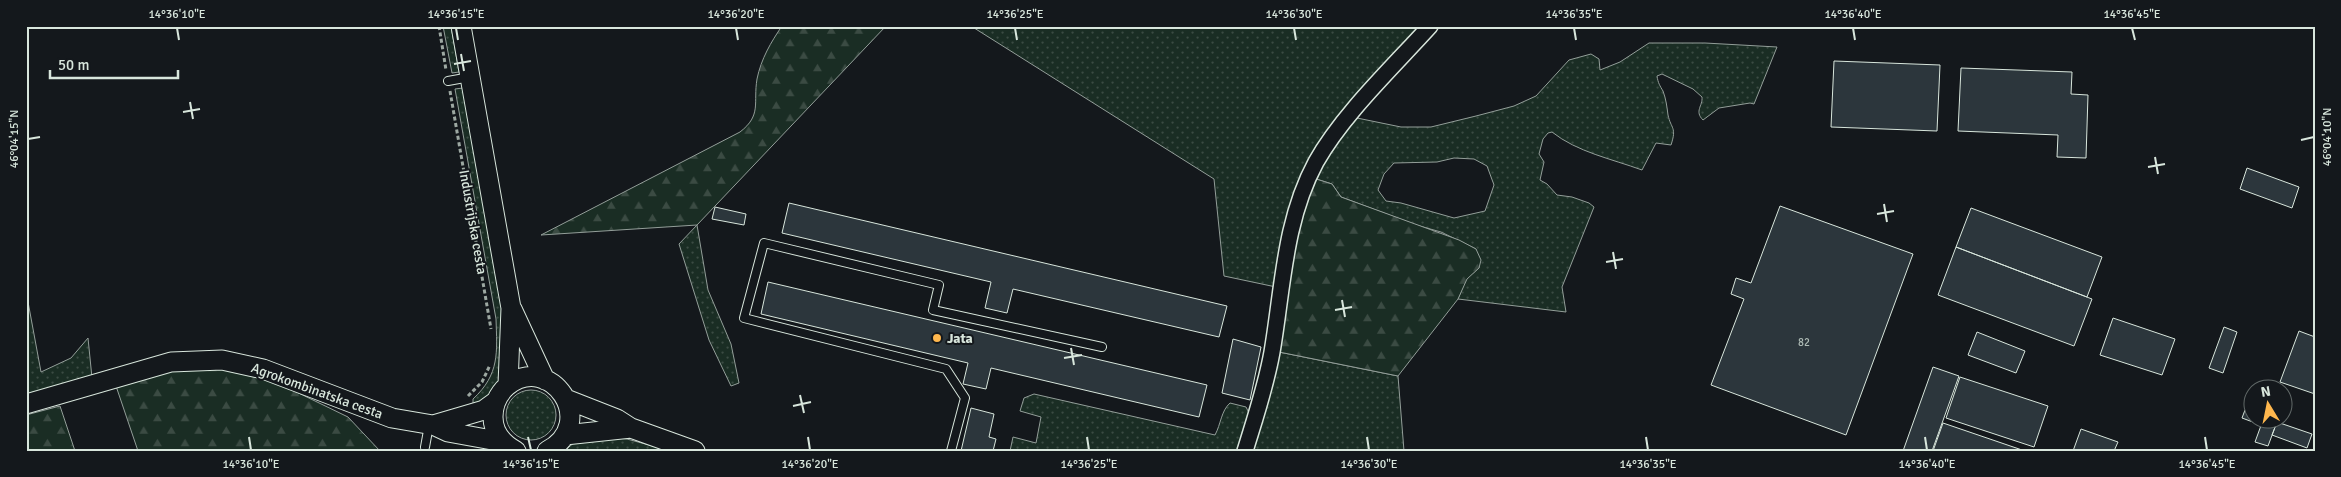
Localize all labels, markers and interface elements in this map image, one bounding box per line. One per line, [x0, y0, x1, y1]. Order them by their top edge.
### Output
text: 14°36'10"E [148, 7, 206, 22]
text: 14°36'15"E [427, 7, 485, 22]
text: 14°36'20"E [707, 7, 765, 22]
text: 14°36'25"E [986, 7, 1044, 22]
text: 14°36'30"E [1265, 7, 1323, 22]
text: 14°36'35"E [1545, 7, 1603, 22]
text: 14°36'40"E [1824, 7, 1882, 22]
text: 14°36'45"E [2103, 7, 2161, 22]
scale bar [50, 48, 178, 80]
text: 50 m [58, 56, 89, 74]
text: 46°04'10"N [2320, 108, 2335, 166]
text: 46°04'15"N [7, 110, 22, 168]
street label: Industrijska cesta [455, 168, 491, 276]
place label: Jata [947, 330, 973, 347]
marker: Jata [931, 332, 943, 344]
house number: 82 [1798, 336, 1810, 349]
street label: Agrokombinatska cesta [249, 359, 385, 423]
north arrow [2244, 380, 2294, 430]
text: N [2260, 382, 2272, 401]
text: 14°36'10"E [222, 457, 280, 472]
text: 14°36'15"E [502, 457, 560, 472]
text: 14°36'20"E [781, 457, 839, 472]
text: 14°36'25"E [1060, 457, 1118, 472]
text: 14°36'30"E [1340, 457, 1398, 472]
text: 14°36'35"E [1619, 457, 1677, 472]
text: 14°36'40"E [1898, 457, 1956, 472]
text: 14°36'45"E [2178, 457, 2236, 472]

